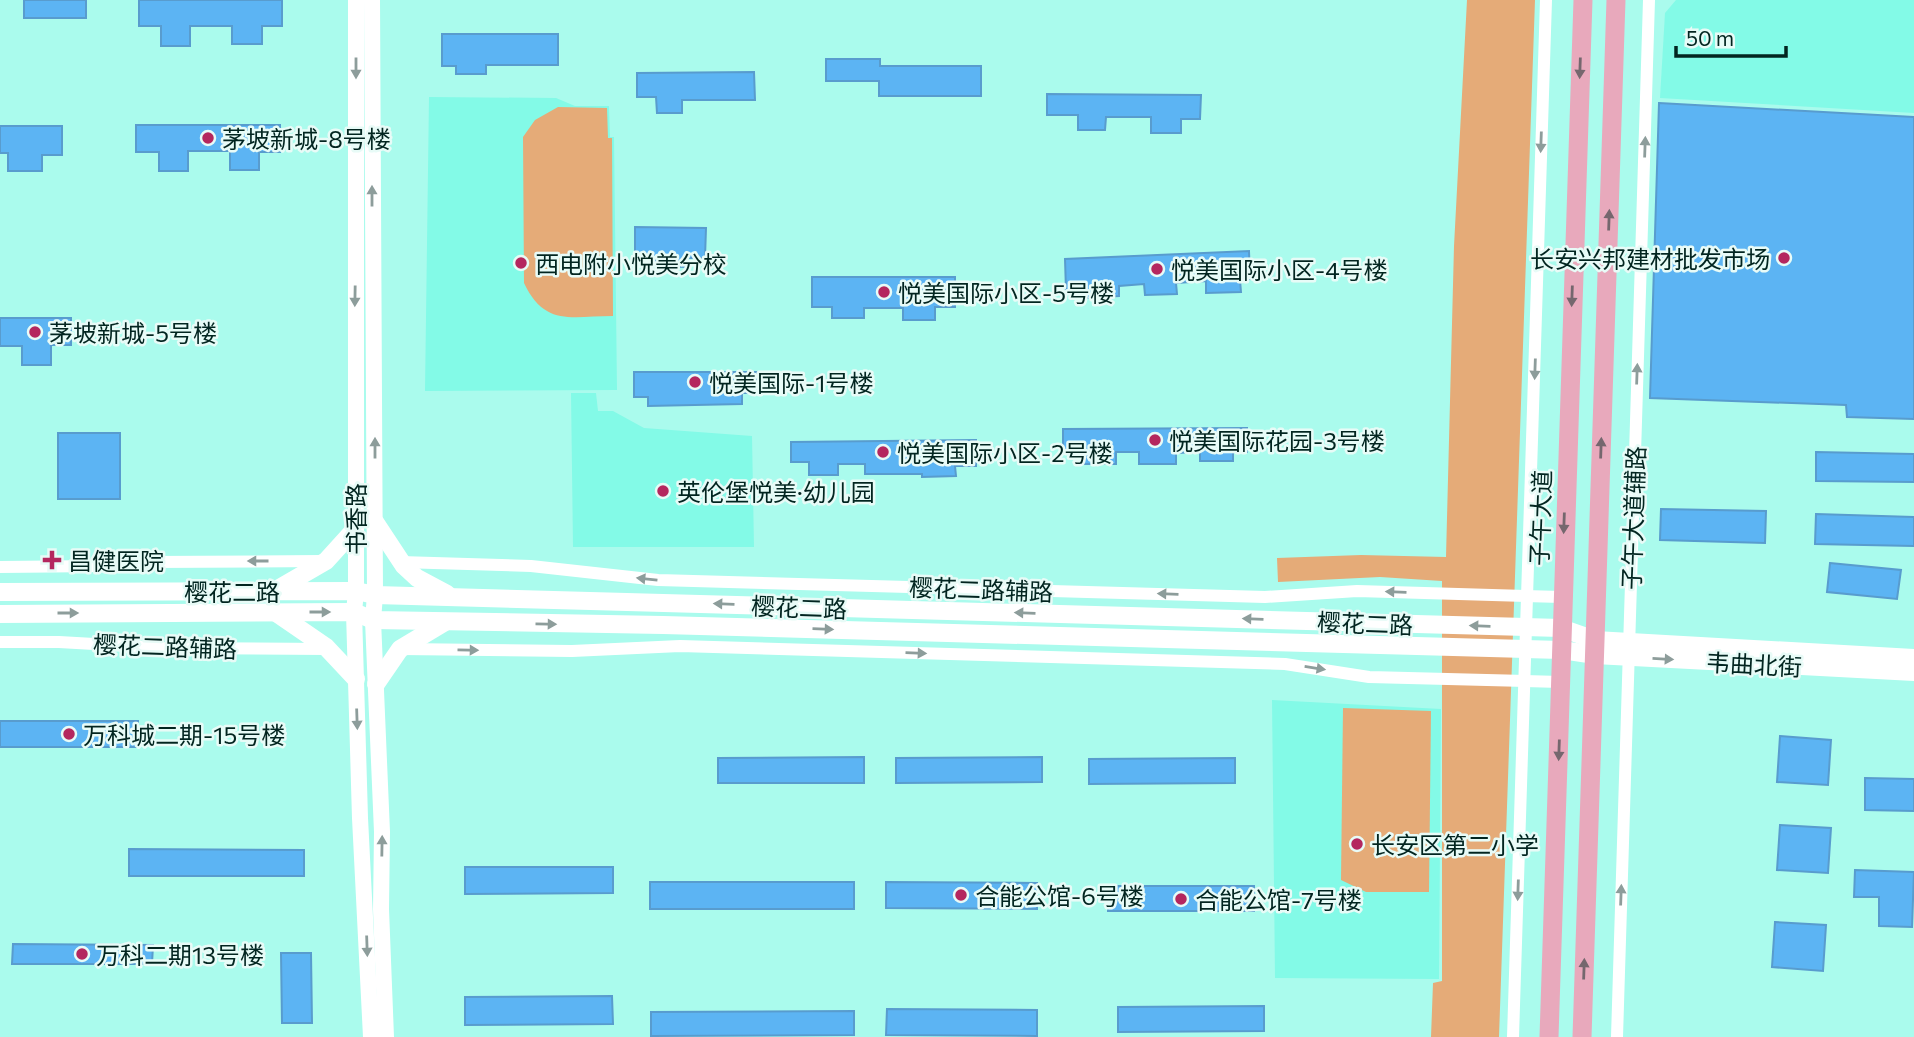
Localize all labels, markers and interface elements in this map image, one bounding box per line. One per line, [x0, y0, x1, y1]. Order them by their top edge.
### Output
scale bar [1676, 14, 1786, 58]
text: 50 m [1686, 25, 1734, 50]
one-way arrow [350, 57, 362, 79]
one-way arrow [1575, 57, 1586, 79]
place label: 茅坡新城-8号楼 [222, 124, 391, 153]
marker: 茅坡新城-8号楼 [200, 130, 216, 146]
one-way arrow [1536, 131, 1547, 153]
one-way arrow [1639, 135, 1650, 157]
one-way arrow [366, 184, 378, 206]
one-way arrow [1603, 209, 1614, 231]
place label: 长安兴邦建材批发市场 [1530, 244, 1770, 273]
place label: 西电附小悦美分校 [535, 249, 727, 278]
marker: 长安兴邦建材批发市场 [1776, 250, 1792, 266]
marker: 西电附小悦美分校 [513, 255, 529, 271]
place label: 悦美国际小区-4号楼 [1171, 255, 1388, 284]
marker: 悦美国际小区-4号楼 [1149, 261, 1165, 277]
place label: 悦美国际小区-5号楼 [898, 278, 1114, 307]
marker: 悦美国际小区-5号楼 [876, 284, 892, 300]
one-way arrow [350, 285, 361, 307]
one-way arrow [1567, 285, 1578, 307]
place label: 茅坡新城-5号楼 [49, 318, 217, 347]
marker: 茅坡新城-5号楼 [27, 324, 43, 340]
one-way arrow [1529, 358, 1541, 380]
one-way arrow [1632, 363, 1643, 385]
place label: 悦美国际-1号楼 [709, 368, 873, 397]
marker: 悦美国际-1号楼 [687, 374, 703, 390]
place label: 悦美国际花园-3号楼 [1169, 426, 1385, 455]
marker: 悦美国际花园-3号楼 [1147, 432, 1163, 448]
one-way arrow [369, 436, 381, 458]
one-way arrow [1596, 436, 1607, 458]
place label: 悦美国际小区-2号楼 [897, 438, 1112, 467]
marker: 悦美国际小区-2号楼 [875, 444, 891, 460]
street label: 子午大道辅路 [1616, 446, 1650, 590]
street label: 子午大道 [1524, 470, 1556, 566]
place label: 英伦堡悦美·幼儿园 [677, 477, 875, 506]
street label: 书香路 [341, 483, 370, 555]
marker: 英伦堡悦美·幼儿园 [655, 483, 671, 499]
one-way arrow [1559, 512, 1570, 534]
place label: 昌健医院 [68, 546, 164, 575]
marker: 昌健医院 [42, 550, 62, 570]
one-way arrow [247, 555, 269, 567]
street label: 樱花二路辅路 [909, 572, 1053, 606]
one-way arrow [636, 573, 658, 584]
street label: 樱花二路 [184, 577, 280, 606]
one-way arrow [1384, 587, 1406, 598]
one-way arrow [1157, 589, 1179, 600]
street label: 樱花二路 [751, 591, 847, 623]
one-way arrow [713, 599, 735, 610]
one-way arrow [309, 606, 331, 618]
one-way arrow [57, 607, 79, 619]
one-way arrow [1014, 607, 1036, 619]
street label: 樱花二路 [1317, 607, 1413, 639]
one-way arrow [1241, 614, 1263, 625]
one-way arrow [535, 618, 557, 630]
one-way arrow [1469, 620, 1491, 632]
one-way arrow [812, 624, 834, 635]
street label: 樱花二路辅路 [93, 629, 237, 663]
one-way arrow [458, 644, 480, 656]
one-way arrow [905, 647, 927, 658]
street label: 韦曲北街 [1705, 647, 1803, 681]
one-way arrow [1652, 653, 1674, 664]
one-way arrow [1304, 663, 1326, 674]
one-way arrow [351, 708, 363, 730]
place label: 万科城二期-15号楼 [83, 720, 285, 749]
marker: 万科城二期-15号楼 [61, 726, 77, 742]
one-way arrow [1553, 740, 1564, 762]
place label: 长安区第二小学 [1371, 830, 1539, 859]
one-way arrow [376, 835, 388, 857]
marker: 长安区第二小学 [1349, 836, 1365, 852]
one-way arrow [1513, 880, 1524, 902]
place label: 合能公馆-6号楼 [975, 881, 1144, 910]
one-way arrow [1615, 884, 1627, 906]
place label: 合能公馆-7号楼 [1195, 885, 1362, 914]
marker: 合能公馆-6号楼 [953, 887, 969, 903]
marker: 合能公馆-7号楼 [1173, 891, 1189, 907]
one-way arrow [362, 936, 373, 958]
place label: 万科二期13号楼 [96, 940, 264, 969]
marker: 万科二期13号楼 [74, 946, 90, 962]
one-way arrow [1579, 958, 1590, 980]

